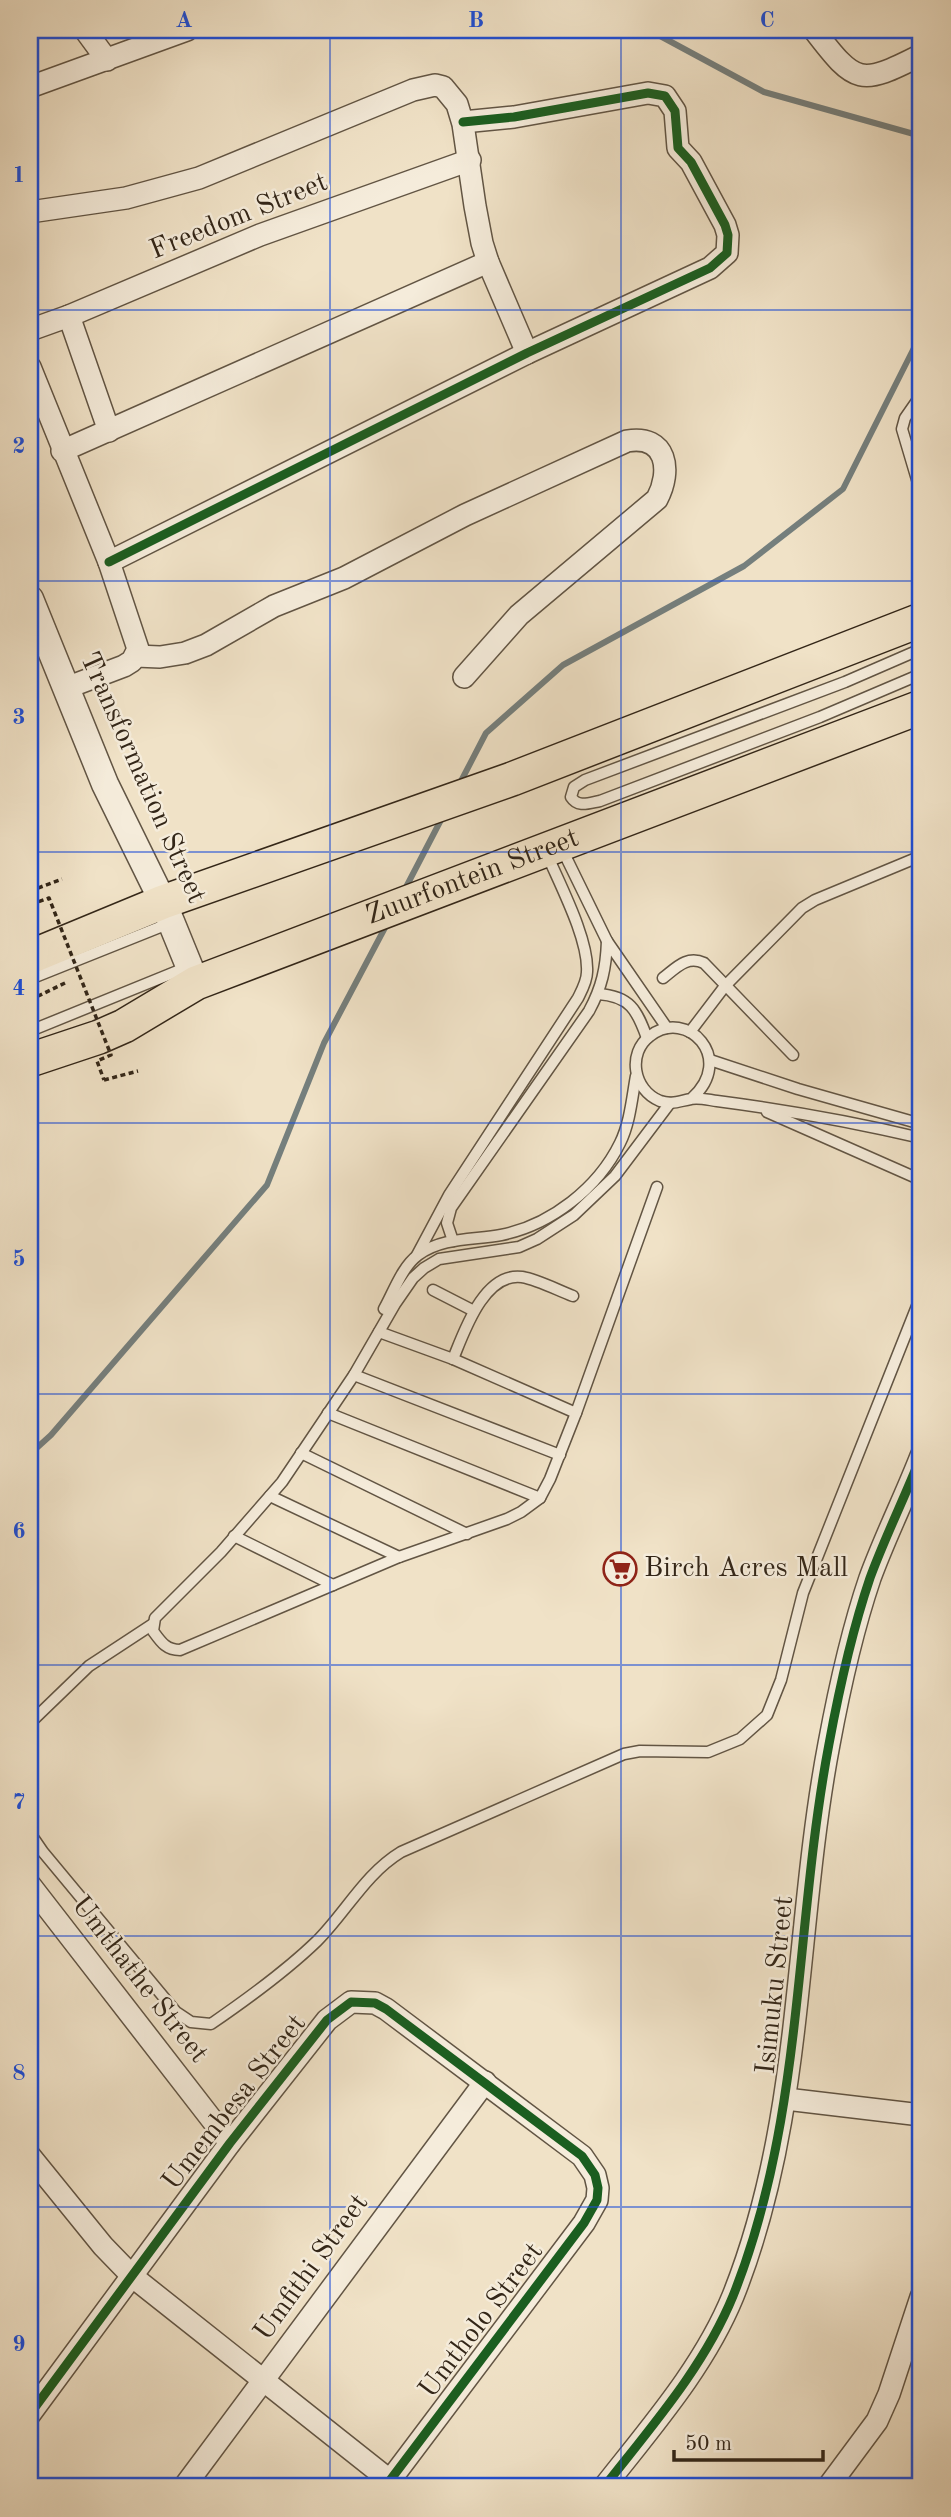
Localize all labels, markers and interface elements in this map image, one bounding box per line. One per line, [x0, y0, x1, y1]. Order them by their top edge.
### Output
text: A [175, 9, 193, 32]
text: B [468, 9, 484, 32]
text: C [759, 9, 775, 32]
text: 1 [12, 164, 26, 187]
street label: Freedom Street [146, 169, 332, 265]
text: 2 [12, 435, 26, 458]
street label: Transformation Street [74, 648, 210, 908]
text: 3 [12, 706, 26, 729]
street label: Zuurfontein Street [362, 824, 583, 931]
text: 4 [12, 977, 26, 1000]
text: 5 [12, 1248, 26, 1271]
text: 6 [12, 1520, 26, 1543]
supermarket icon: Birch Acres Mall [601, 1550, 639, 1588]
place label: Birch Acres Mall [644, 1555, 848, 1583]
text: 7 [12, 1791, 26, 1814]
street label: Umthathe Street [66, 1891, 212, 2069]
street label: Isimuku Street [753, 1894, 799, 2076]
street label: Umembesa Street [158, 2010, 312, 2196]
text: 8 [12, 2062, 26, 2085]
street label: Umfithi Street [250, 2190, 374, 2346]
street label: Umtholo Street [415, 2238, 549, 2404]
text: 9 [12, 2333, 26, 2356]
scale bar [674, 2419, 823, 2463]
text: 50 m [685, 2434, 732, 2455]

